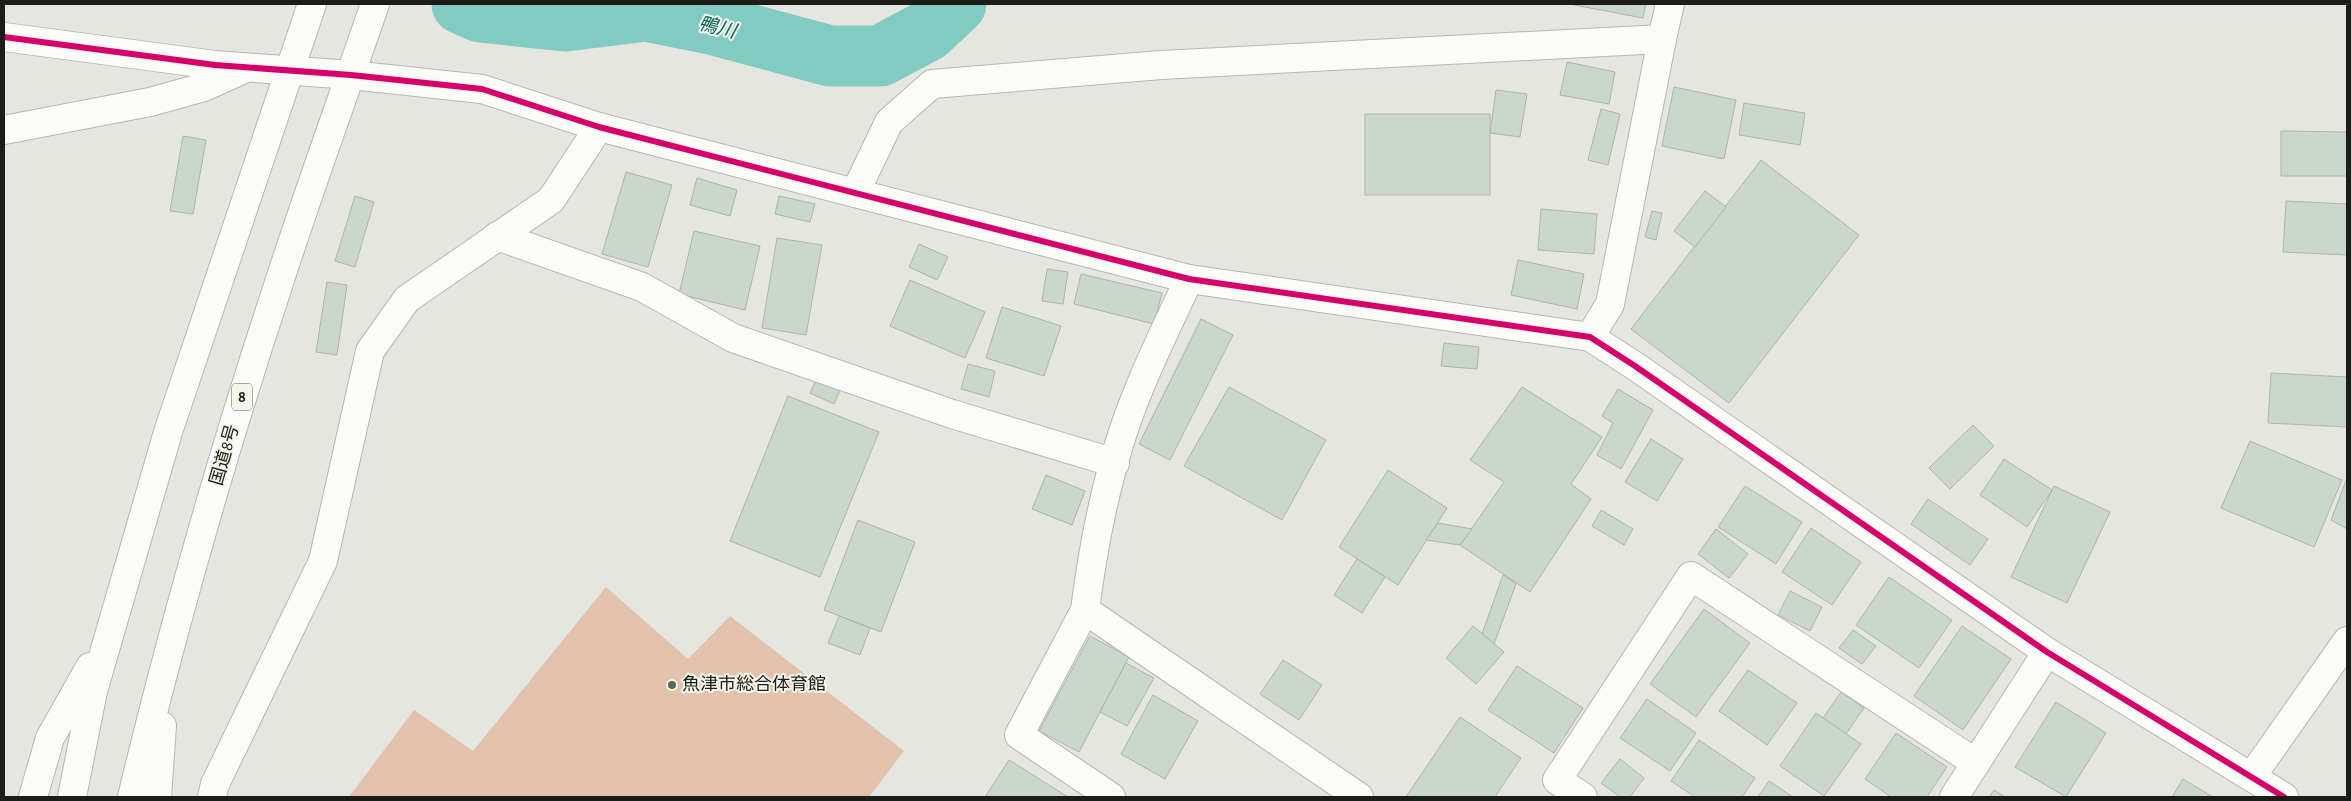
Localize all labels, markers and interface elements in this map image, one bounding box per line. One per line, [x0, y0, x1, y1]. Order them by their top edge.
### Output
water label: 鴨川 [696, 13, 740, 42]
road number: 8 [232, 384, 252, 411]
street label: 国道8号 [206, 422, 242, 488]
place label: 魚津市総合体育館 [682, 674, 826, 694]
marker: 魚津市総合体育館 [666, 679, 678, 691]

